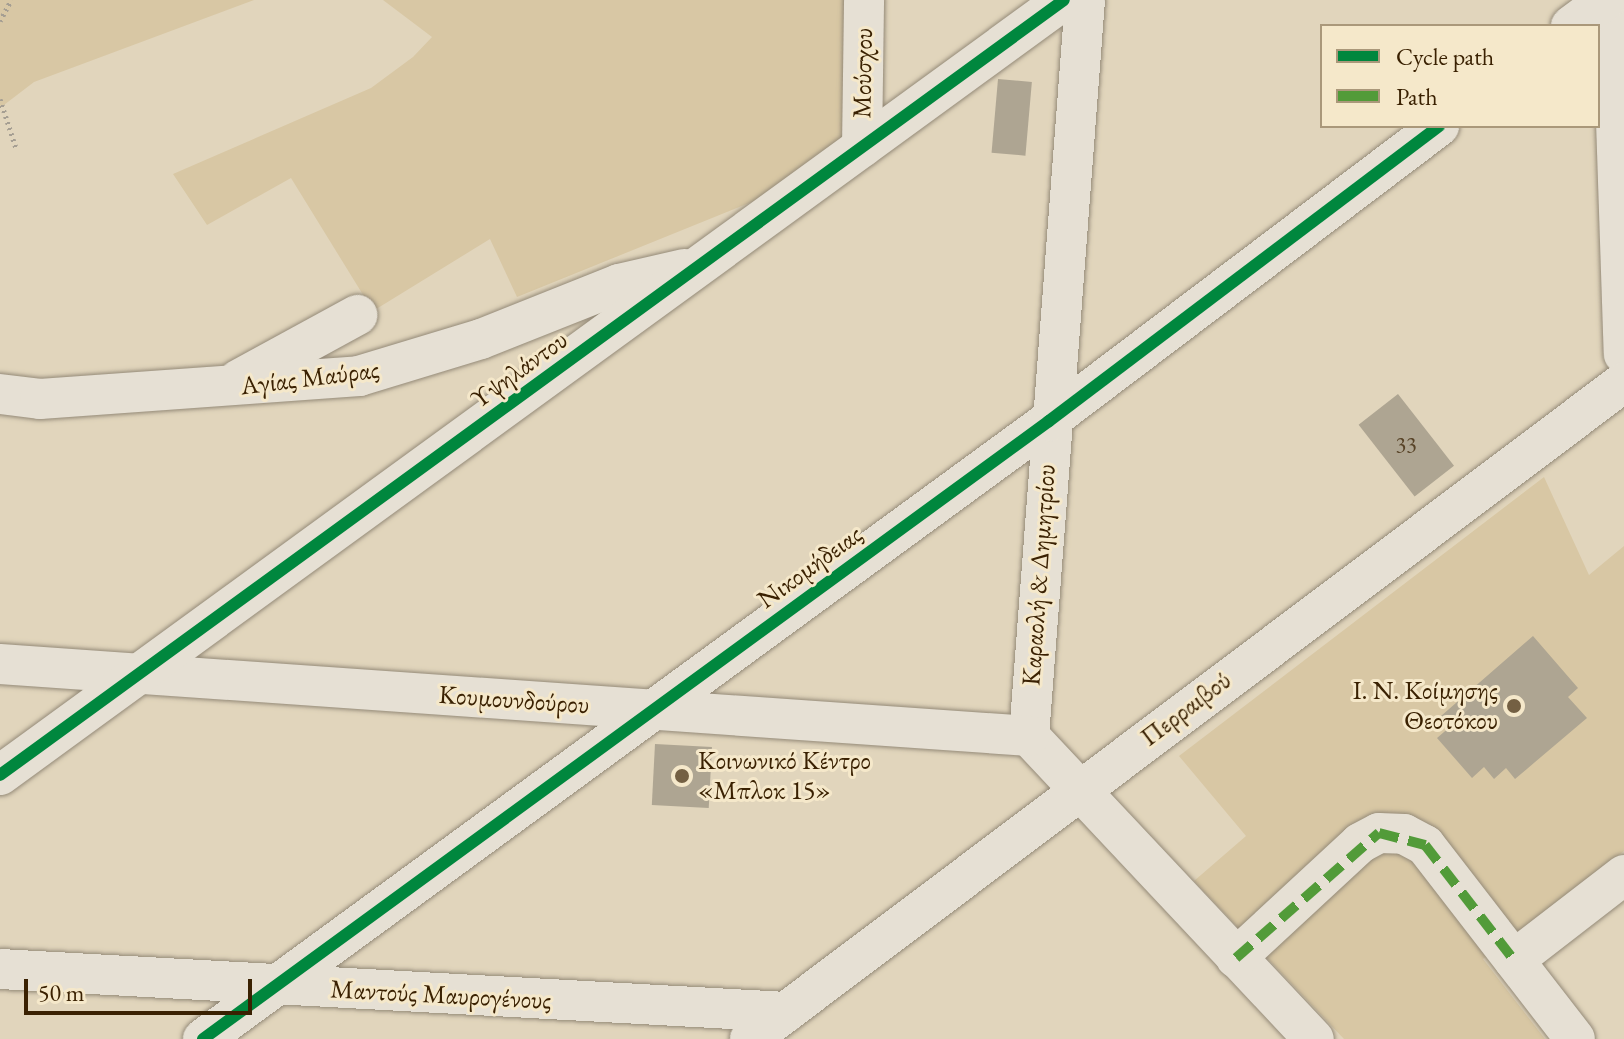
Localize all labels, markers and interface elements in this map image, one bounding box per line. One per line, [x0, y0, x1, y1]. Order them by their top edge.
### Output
legend [1320, 24, 1600, 128]
street label: Μούσχου [847, 27, 879, 119]
text: Cycle path [1396, 41, 1494, 72]
text: Path [1396, 81, 1438, 112]
street label: Υψηλάντου [464, 324, 574, 416]
street label: Αγίας Μαύρας [239, 354, 381, 402]
house number: 33 [1395, 432, 1417, 458]
street label: Καραολή & Δημητρίου [1016, 463, 1062, 687]
street label: Νικομήδειας [752, 519, 868, 615]
street label: Περραιβού [1135, 665, 1237, 753]
place label: Ι. Ν. Κοίμησης Θεοτόκου [1353, 675, 1498, 736]
street label: Κουμουνδούρου [438, 679, 590, 721]
marker: Ι. Ν. Κοίμησης Θεοτόκου [1505, 697, 1523, 715]
place label: Κοινωνικό Κέντρο «Μπλοκ 15» [698, 745, 871, 806]
marker: Κοινωνικό Κέντρο «Μπλοκ 15» [673, 767, 691, 785]
scale bar [28, 963, 256, 1013]
street label: Μαντούς Μαυρογένους [330, 974, 552, 1016]
text: 50 m [38, 977, 85, 1008]

